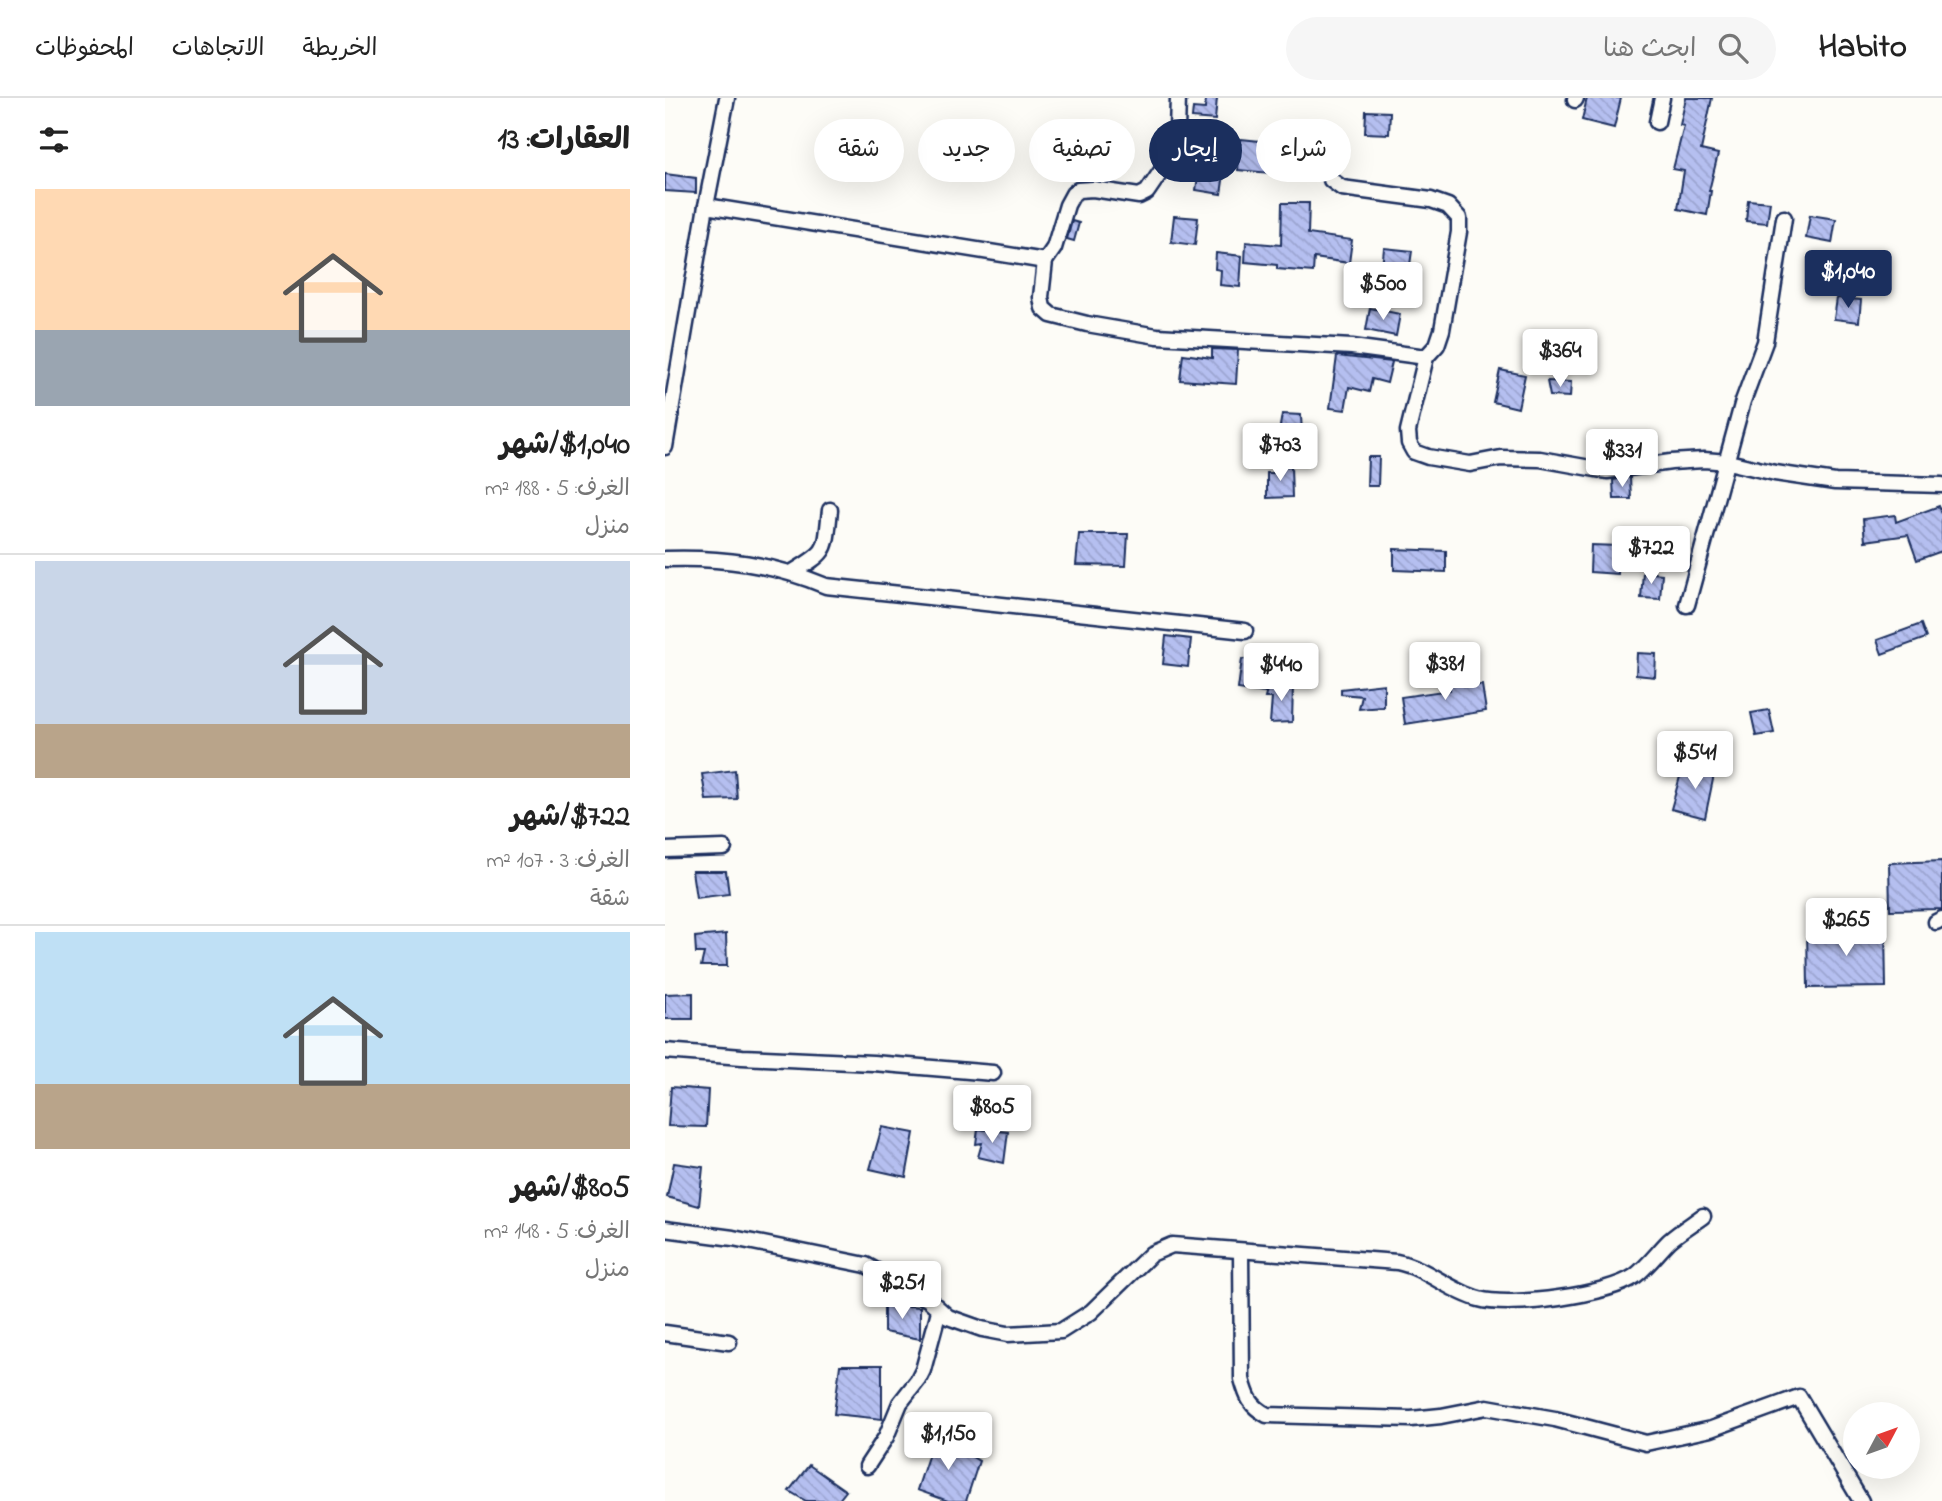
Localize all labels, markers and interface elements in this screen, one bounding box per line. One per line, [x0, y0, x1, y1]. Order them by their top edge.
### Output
search box [1286, 17, 1776, 80]
text: Habito [1818, 24, 1907, 72]
icon: search [1714, 29, 1752, 67]
text: ابحث هنا [1603, 31, 1696, 69]
text: المحفوظات [35, 32, 134, 67]
text: الاتجاهات [172, 32, 265, 67]
text: الخريطة [303, 32, 377, 67]
text: العقارات: 13 [498, 119, 630, 163]
chip: شقة [814, 119, 904, 182]
chip: جديد [918, 119, 1015, 182]
chip: تصفية [1029, 119, 1135, 182]
chip: إيجار [1149, 119, 1242, 182]
chip: شراء [1256, 119, 1351, 182]
icon: filters [35, 121, 73, 159]
icon: home [270, 235, 396, 361]
pin: $1,040 [1791, 250, 1905, 310]
text: $1,040 [1821, 256, 1875, 289]
pin: $500 [1342, 262, 1424, 322]
text: $500 [1360, 268, 1406, 301]
pin: $364 [1519, 330, 1601, 389]
text: $364 [1538, 335, 1582, 368]
text: $1,040/شهر [500, 424, 630, 468]
pin: $703 [1239, 424, 1321, 483]
text: $703 [1259, 429, 1301, 462]
pin: $331 [1581, 430, 1663, 489]
text: $331 [1602, 435, 1642, 468]
text: الغرف: 5 · 188 m² [485, 473, 630, 506]
text: منزل [585, 511, 630, 544]
pin: $722 [1610, 526, 1692, 586]
text: $722 [1628, 532, 1674, 565]
icon: home [270, 607, 396, 733]
pin: $381 [1404, 642, 1486, 702]
pin: $440 [1240, 644, 1322, 703]
text: $381 [1425, 648, 1465, 681]
text: $440 [1260, 649, 1302, 682]
pin: $541 [1654, 732, 1736, 791]
text: $541 [1673, 737, 1717, 770]
text: $722/شهر [510, 796, 630, 840]
text: الغرف: 3 · 107 m² [486, 845, 630, 878]
text: شقة [590, 883, 630, 916]
pin: $265 [1805, 898, 1887, 958]
text: $265 [1822, 904, 1870, 937]
icon: home [270, 978, 396, 1104]
pin: $805 [951, 1086, 1033, 1145]
text: $805 [969, 1091, 1015, 1124]
text: $805/شهر [511, 1167, 630, 1211]
text: الغرف: 5 · 148 m² [484, 1216, 630, 1249]
text: منزل [585, 1254, 630, 1287]
pin: $251 [861, 1262, 943, 1321]
text: $251 [879, 1267, 925, 1300]
north arrow [1843, 1402, 1920, 1479]
map controls [1843, 1402, 1920, 1479]
pin: $1,150 [891, 1412, 1005, 1472]
text: $1,150 [920, 1418, 976, 1451]

